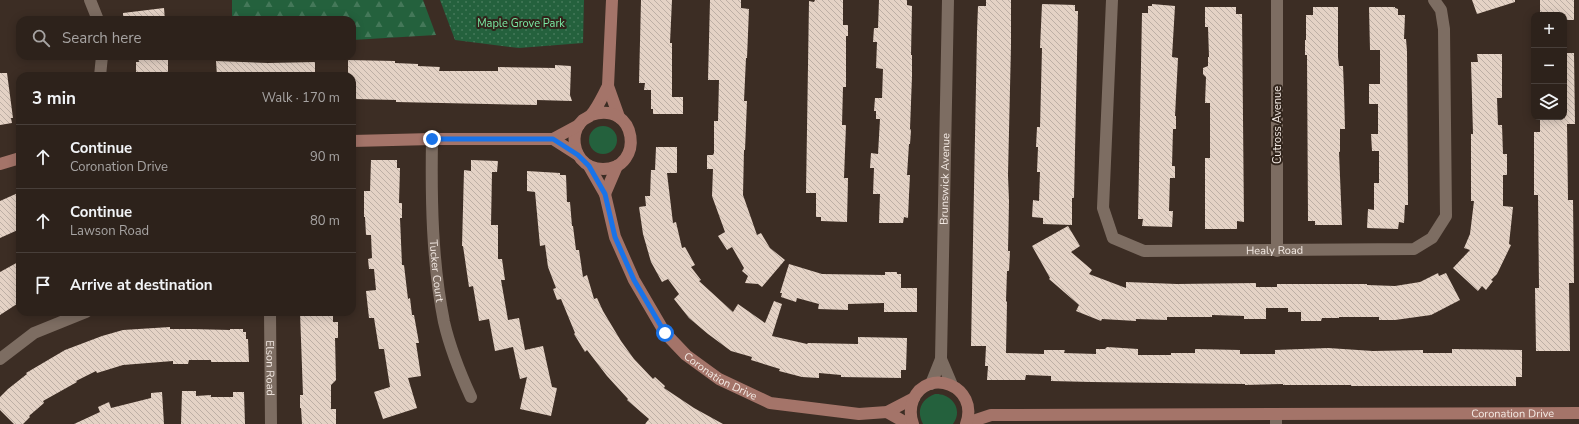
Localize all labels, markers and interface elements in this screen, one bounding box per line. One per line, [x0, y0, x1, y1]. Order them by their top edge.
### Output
map controls [1531, 12, 1567, 120]
button: + [1531, 12, 1567, 48]
search box [16, 16, 356, 60]
park label: Maple Grove Park [477, 16, 565, 31]
icon: search [30, 27, 52, 49]
text: Search here [62, 28, 142, 48]
button: − [1531, 48, 1567, 84]
button: layers [1531, 84, 1567, 120]
street label: Cutross Avenue [1270, 86, 1285, 164]
text: 3 min [32, 87, 76, 110]
text: Walk · 170 m [262, 89, 340, 107]
route end [423, 130, 441, 148]
street label: Brunswick Avenue [937, 133, 953, 225]
text: Continue [70, 138, 132, 158]
icon: ahead [32, 146, 54, 168]
text: 90 m [310, 148, 340, 166]
text: Coronation Drive [70, 158, 168, 176]
text: Continue [70, 202, 132, 222]
icon: ahead [32, 210, 54, 232]
text: 80 m [310, 212, 340, 230]
text: Lawson Road [70, 222, 149, 240]
street label: Tucker Court [426, 239, 447, 303]
street label: Healy Road [1246, 243, 1303, 258]
icon: arrive [32, 274, 54, 296]
text: Arrive at destination [70, 275, 213, 295]
route start [656, 324, 674, 342]
street label: Elson Road [262, 340, 278, 396]
street label: Coronation Drive [681, 349, 760, 404]
street label: Coronation Drive [1471, 406, 1554, 421]

